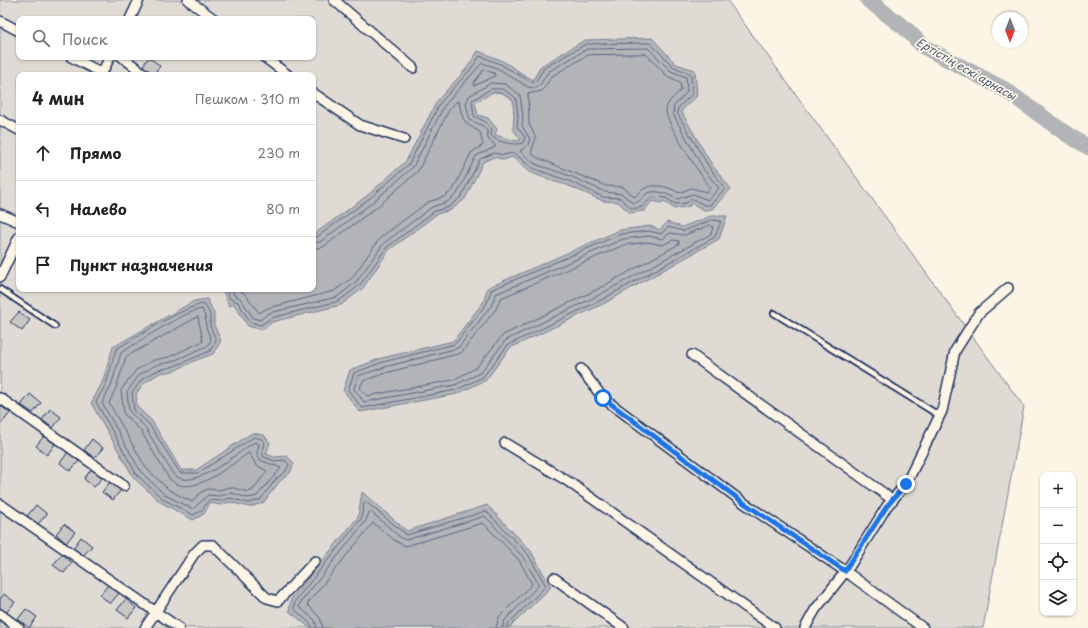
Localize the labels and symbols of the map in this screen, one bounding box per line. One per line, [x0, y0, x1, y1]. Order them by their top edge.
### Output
north arrow [992, 12, 1028, 48]
water label: Ертістің ескі арнасы [913, 33, 1020, 104]
route start [594, 389, 612, 407]
route end [897, 475, 915, 493]

